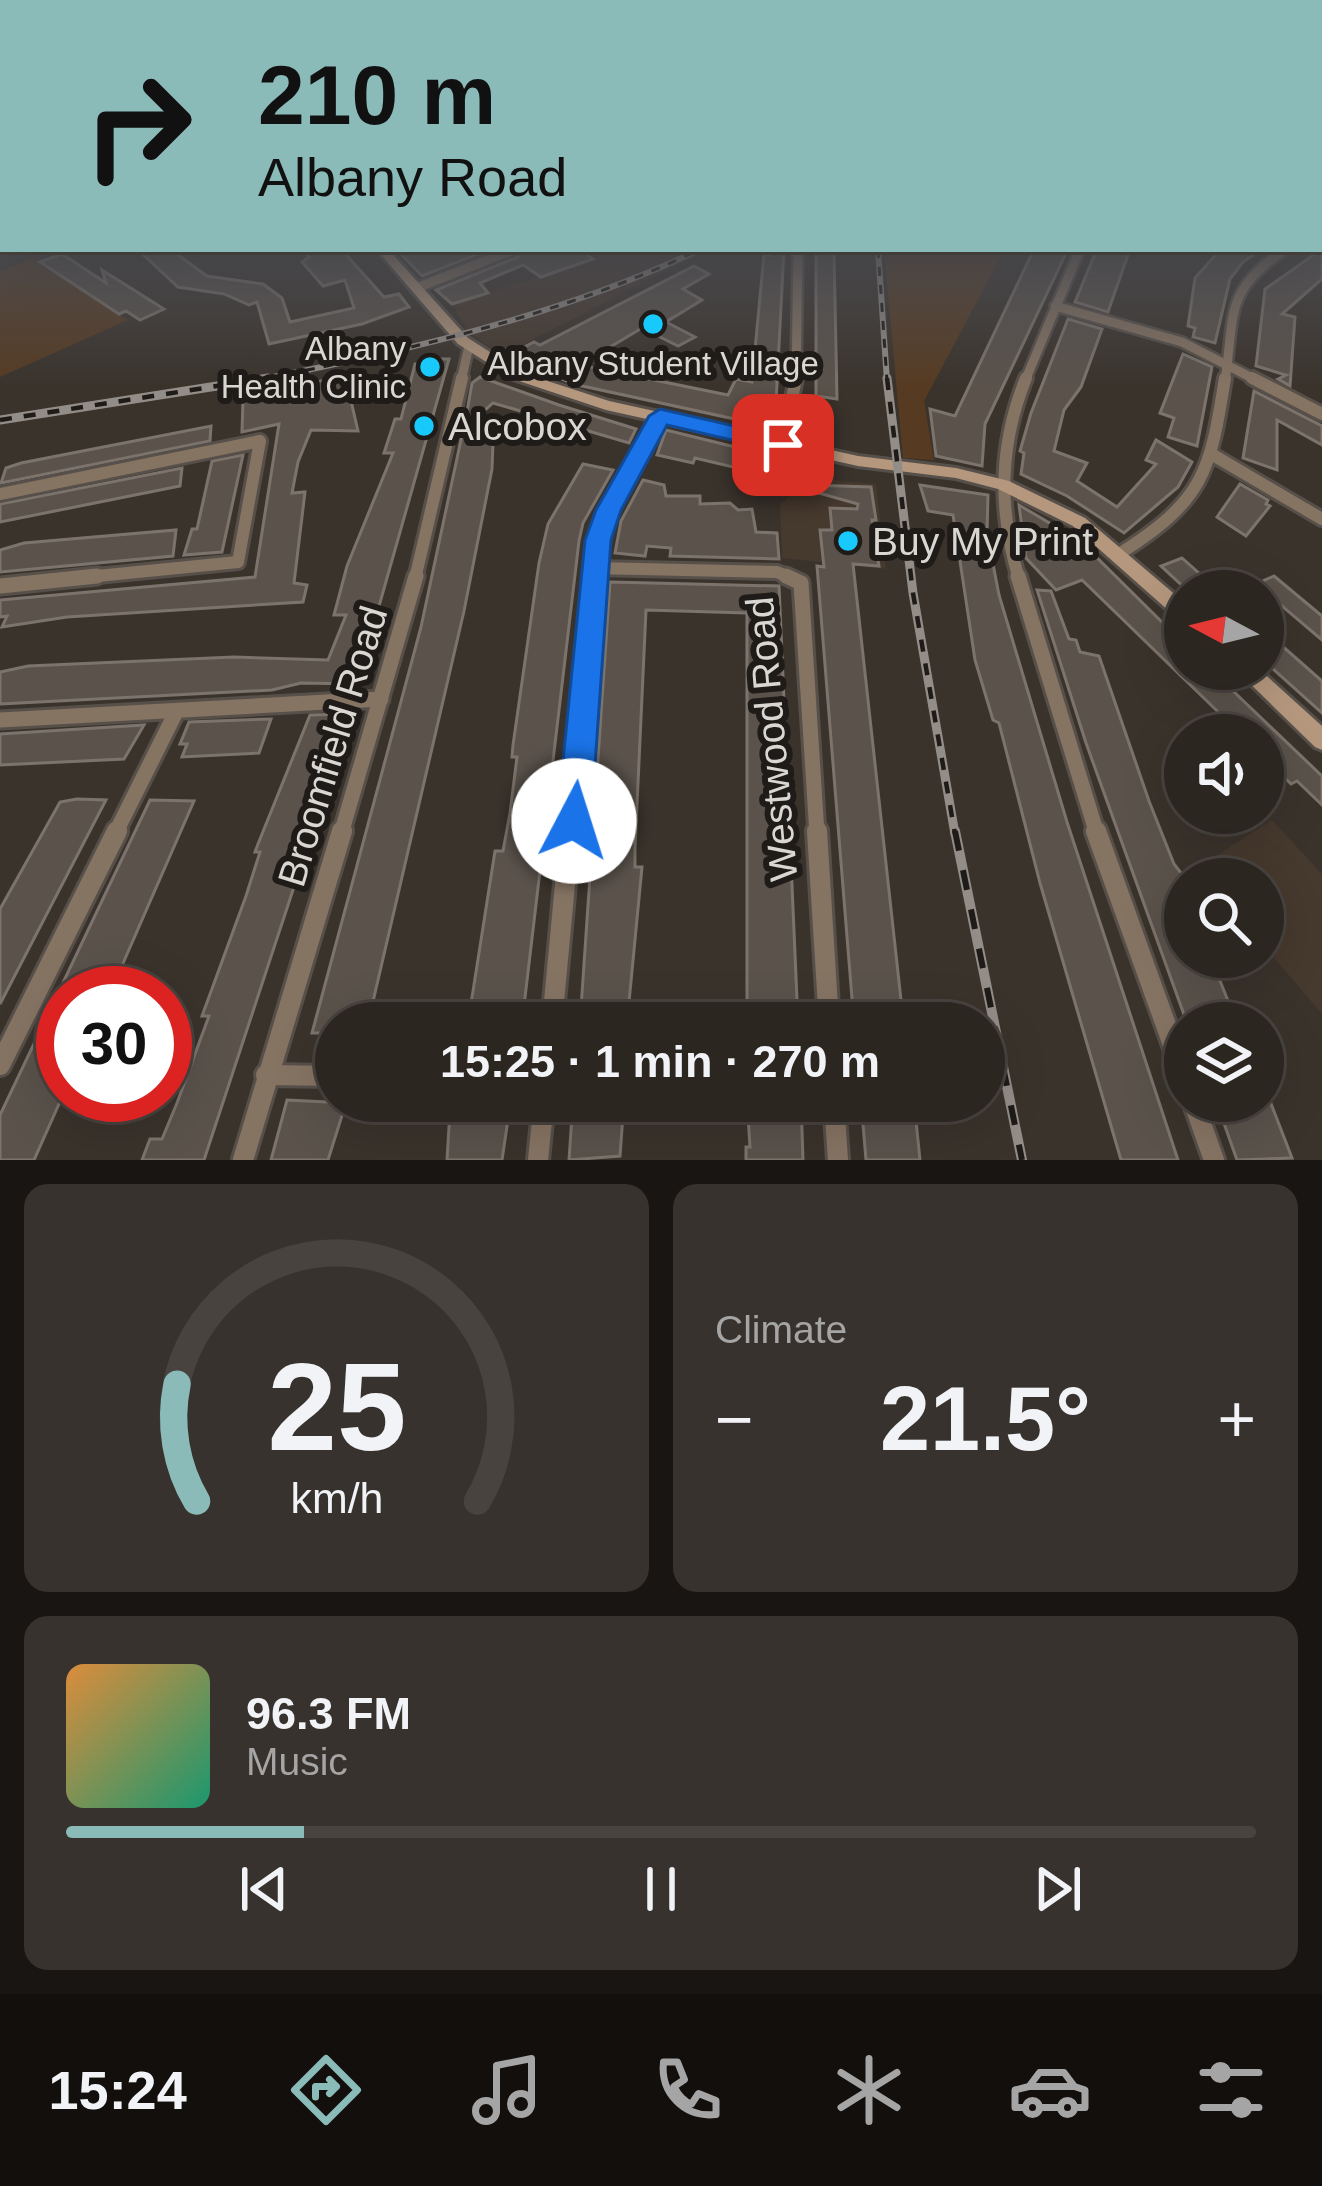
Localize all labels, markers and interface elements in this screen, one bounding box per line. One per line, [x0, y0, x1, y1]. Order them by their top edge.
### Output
icon: right [60, 48, 216, 204]
text: 210 m [258, 48, 496, 142]
text: Albany Road [258, 147, 567, 207]
marker: Albany Student Village [640, 311, 666, 337]
place label: Albany Health Clinic [221, 330, 406, 405]
place label: Albany Student Village [487, 345, 819, 382]
marker: Albany Health Clinic [417, 354, 443, 380]
pin [732, 394, 834, 496]
place label: Alcobox [448, 405, 587, 448]
icon: arrive [750, 412, 816, 478]
marker: Alcobox [411, 413, 437, 439]
place label: Buy My Print [872, 520, 1093, 563]
marker: Buy My Print [835, 528, 861, 554]
north arrow [1164, 570, 1284, 690]
map controls [1164, 570, 1284, 1122]
street label: Westwood Road [738, 595, 805, 883]
street label: Broomfield Road [269, 601, 396, 891]
button: sound [1164, 714, 1284, 834]
position arrow [511, 758, 637, 884]
button: search [1164, 858, 1284, 978]
speed limit sign: 30 [36, 966, 192, 1122]
button: layers [1164, 1002, 1284, 1122]
text: 15:25 · 1 min · 270 m [440, 1036, 880, 1087]
text: Climate [715, 1308, 847, 1351]
text: 25 [267, 1337, 406, 1476]
text: 21.5° [880, 1369, 1091, 1469]
text: − [715, 1382, 754, 1456]
text: + [1217, 1382, 1256, 1456]
text: km/h [290, 1474, 383, 1522]
text: 96.3 FM [246, 1688, 411, 1739]
text: Music [246, 1740, 348, 1783]
icon: previous [231, 1856, 297, 1922]
icon: pause [628, 1856, 694, 1922]
icon: next [1025, 1856, 1091, 1922]
icon: directions [284, 2048, 368, 2132]
icon: music [465, 2048, 549, 2132]
icon: phone [646, 2048, 730, 2132]
icon: climate [827, 2048, 911, 2132]
icon: car [1008, 2048, 1092, 2132]
icon: filters [1189, 2048, 1273, 2132]
text: 15:24 [49, 2060, 187, 2120]

